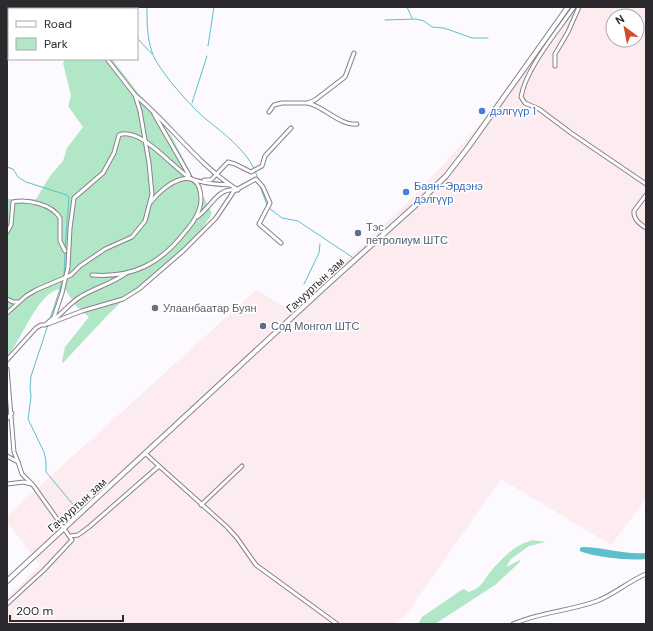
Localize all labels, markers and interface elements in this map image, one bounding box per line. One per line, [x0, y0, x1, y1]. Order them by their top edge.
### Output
legend [8, 8, 138, 60]
north arrow [605, 8, 645, 48]
text: N [613, 11, 627, 28]
text: Road [44, 16, 72, 32]
text: Park [44, 36, 68, 52]
place label: дэлгүүр 1 [490, 104, 536, 118]
marker: дэлгүүр 1 [477, 106, 487, 116]
place label: Баян-Эрдэнэ дэлгүүр [414, 179, 483, 206]
marker: Баян-Эрдэнэ дэлгүүр [401, 187, 411, 197]
place label: Тэс петролиум ШТС [366, 220, 448, 247]
marker: Тэс петролиум ШТС [353, 228, 363, 238]
street label: Гачууртын зам [283, 255, 347, 315]
place label: Улаанбаатар Буян [163, 301, 256, 315]
marker: Улаанбаатар Буян [150, 303, 160, 313]
place label: Сод Монгол ШТС [271, 319, 359, 333]
marker: Сод Монгол ШТС [258, 321, 268, 331]
street label: Гачууртын зам [45, 475, 109, 535]
scale bar [10, 597, 123, 623]
text: 200 m [16, 603, 53, 619]

